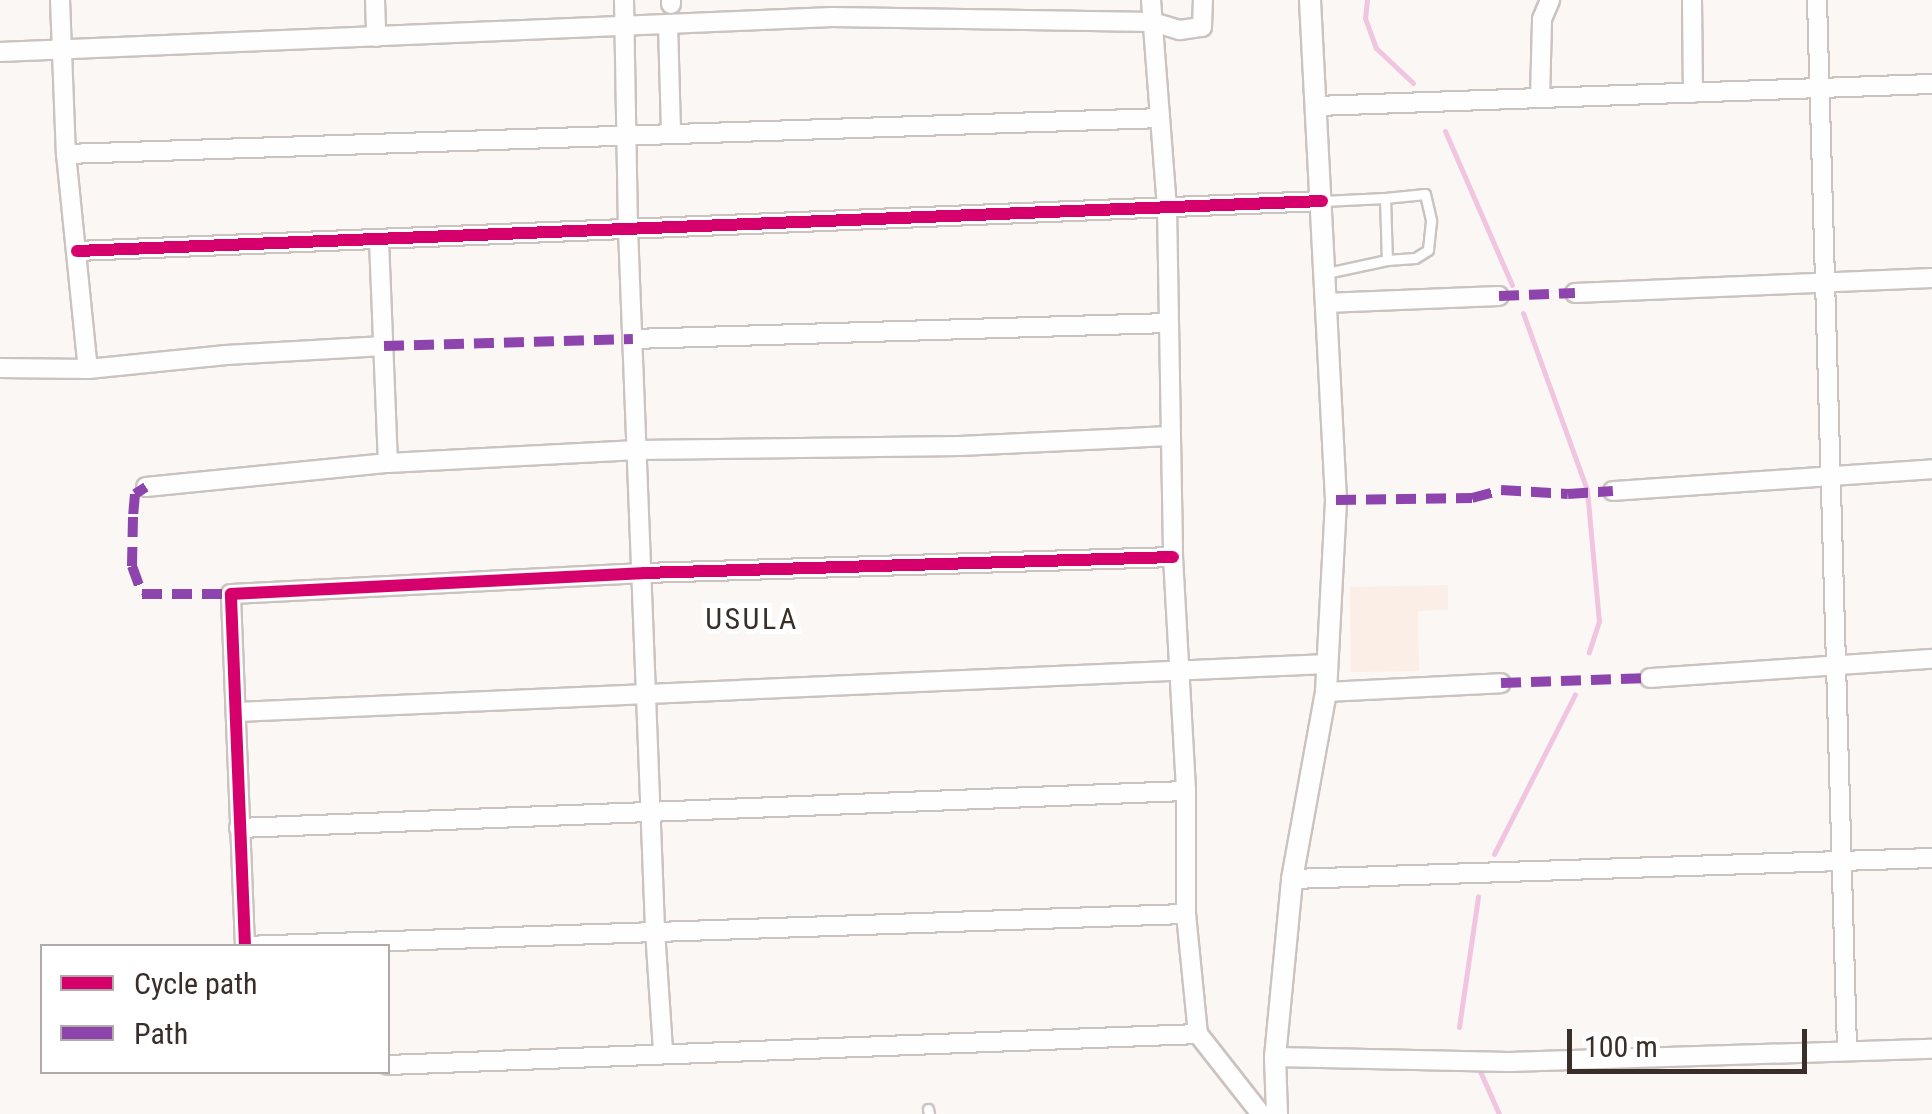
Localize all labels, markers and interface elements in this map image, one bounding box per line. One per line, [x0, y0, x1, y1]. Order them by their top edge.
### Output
district label: USULA [705, 601, 799, 637]
legend [40, 944, 390, 1074]
text: Cycle path [134, 966, 258, 1001]
scale bar [1572, 1009, 1812, 1071]
text: Path [134, 1016, 188, 1051]
text: 100 m [1584, 1029, 1658, 1064]

